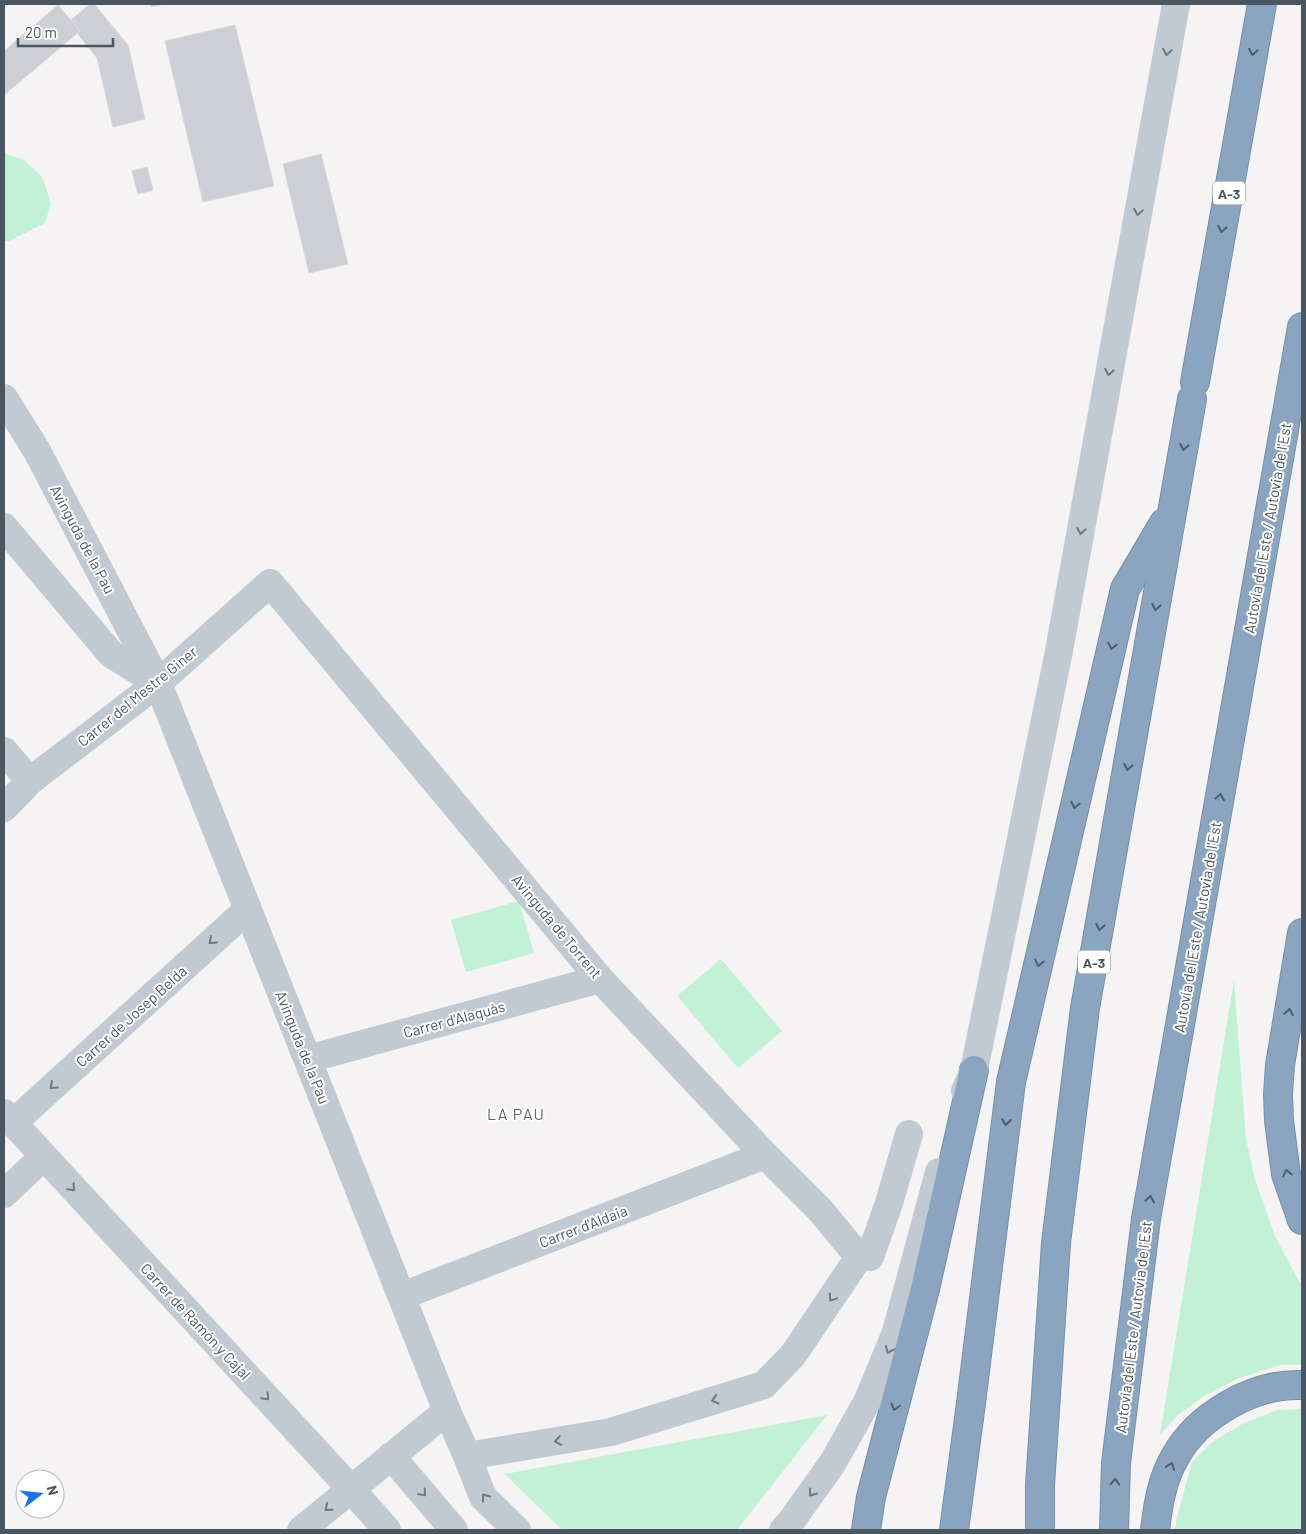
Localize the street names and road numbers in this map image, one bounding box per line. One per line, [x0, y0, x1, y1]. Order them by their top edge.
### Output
road number: A-3 [1213, 182, 1245, 204]
street label: Autovía del Este / Autovia de l'Est [1240, 421, 1294, 635]
street label: Avinguda de la Pau [47, 482, 119, 596]
street label: Carrer del Mestre Giner [74, 642, 201, 750]
street label: Autovía del Este / Autovia de l'Est [1170, 820, 1224, 1034]
street label: Avinguda de Torrent [508, 870, 606, 982]
road number: A-3 [1078, 950, 1110, 974]
street label: Carrer de Josep Belda [72, 961, 190, 1071]
street label: Avinguda de la Pau [272, 988, 334, 1106]
street label: Carrer d'Alaquàs [401, 997, 507, 1041]
street label: Carrer d'Aldaia [536, 1201, 630, 1251]
street label: Autovía del Este / Autovia de l'Est [1111, 1220, 1155, 1434]
street label: Carrer de Ramón y Cajal [137, 1259, 255, 1383]

